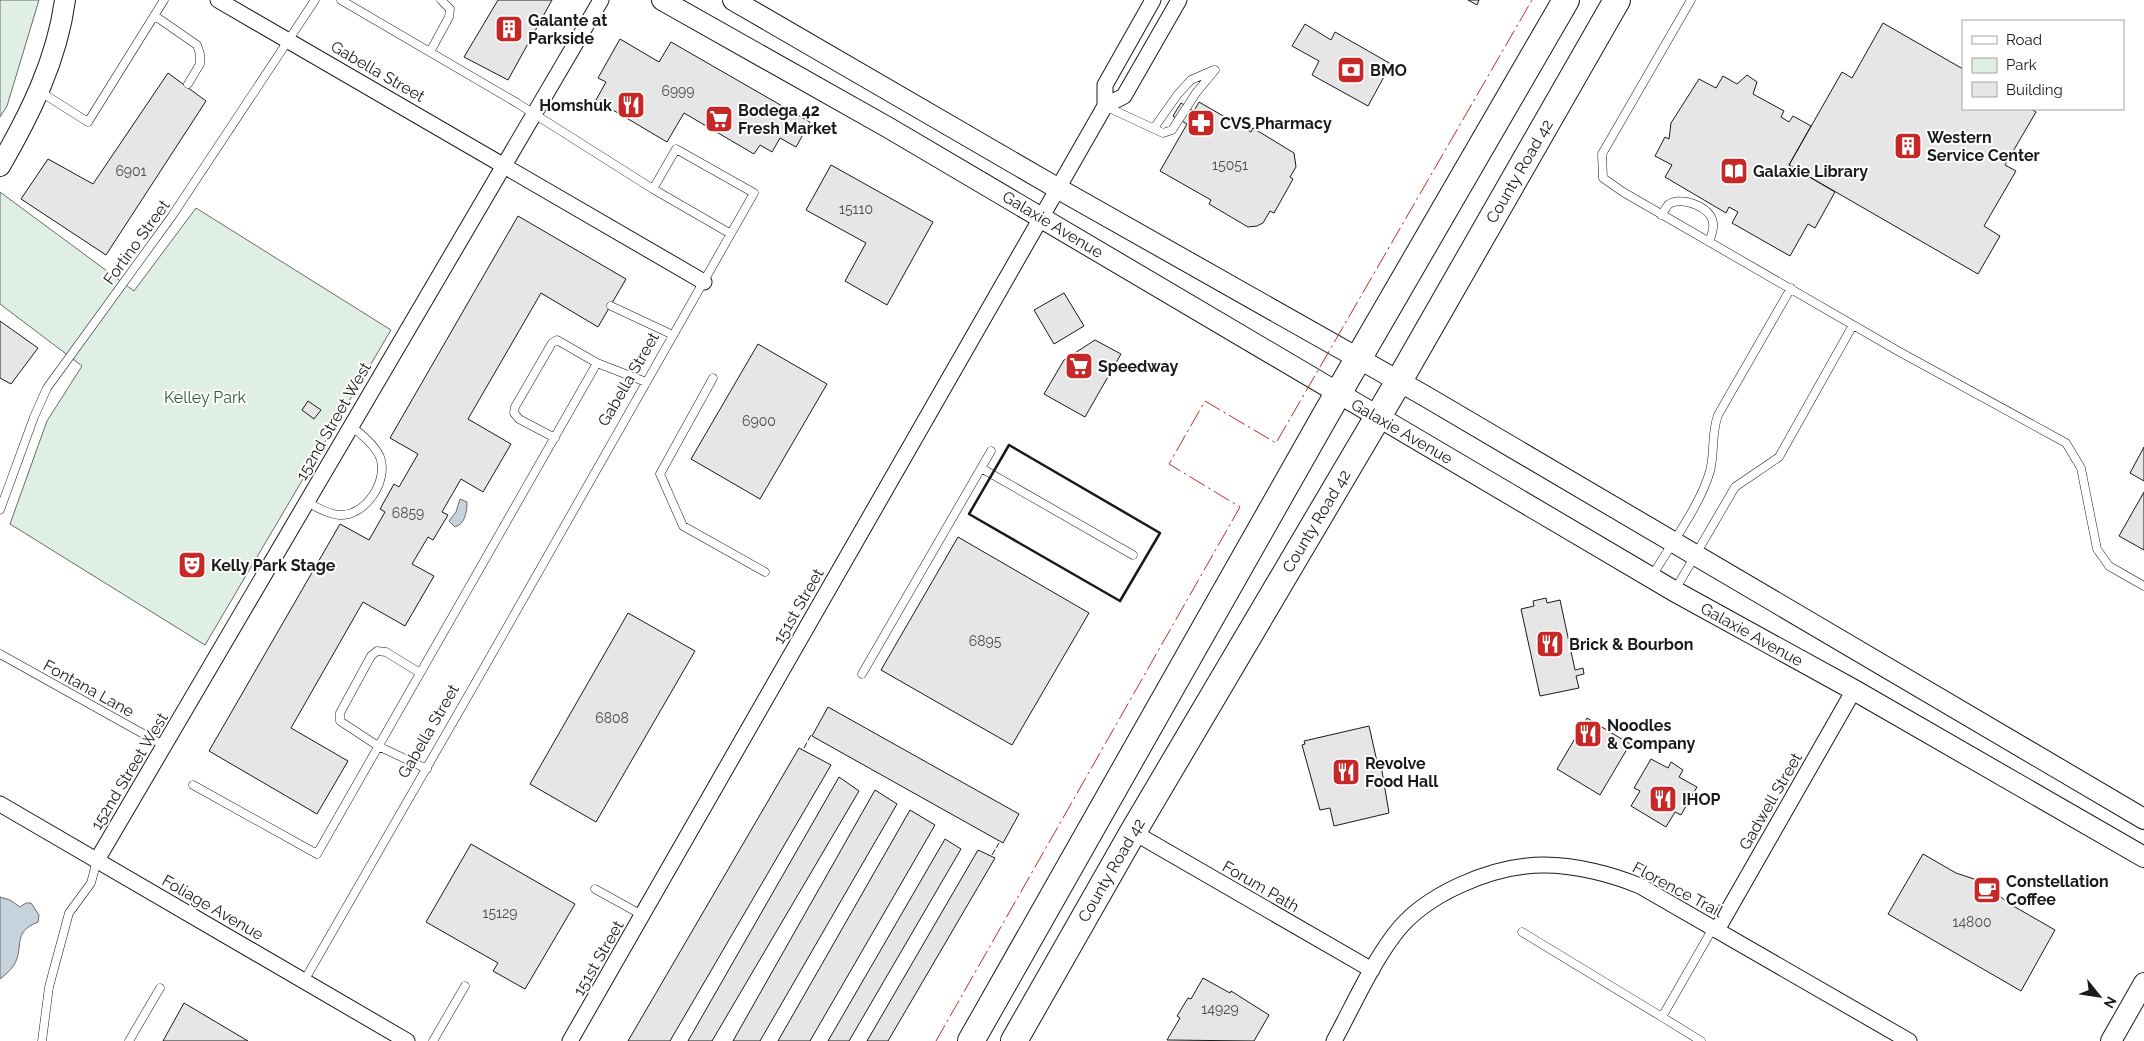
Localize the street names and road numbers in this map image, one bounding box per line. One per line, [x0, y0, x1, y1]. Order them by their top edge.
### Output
street label: Gabella Street [327, 37, 429, 106]
street label: County Road 42 [1482, 116, 1557, 226]
street label: Galaxie Avenue [999, 187, 1106, 262]
street label: Fortino Street [99, 196, 174, 288]
street label: Gabella Street [594, 328, 663, 430]
street label: 152nd Street West [292, 358, 375, 484]
street label: Galaxie Avenue [1348, 395, 1456, 468]
street label: County Road 42 [1278, 466, 1355, 576]
street label: 151st Street [769, 565, 828, 647]
street label: Galaxie Avenue [1697, 599, 1806, 670]
street label: Fontana Lane [40, 656, 137, 721]
street label: Gabella Street [394, 680, 463, 782]
street label: 152nd Street West [87, 709, 172, 833]
street label: Gadwell Street [1735, 749, 1806, 853]
street label: County Road 42 [1074, 815, 1149, 925]
street label: Forum Path [1219, 857, 1303, 916]
street label: Florence Trail [1629, 858, 1727, 921]
street label: Foliage Avenue [159, 871, 267, 944]
street label: 151st Street [569, 917, 628, 999]

